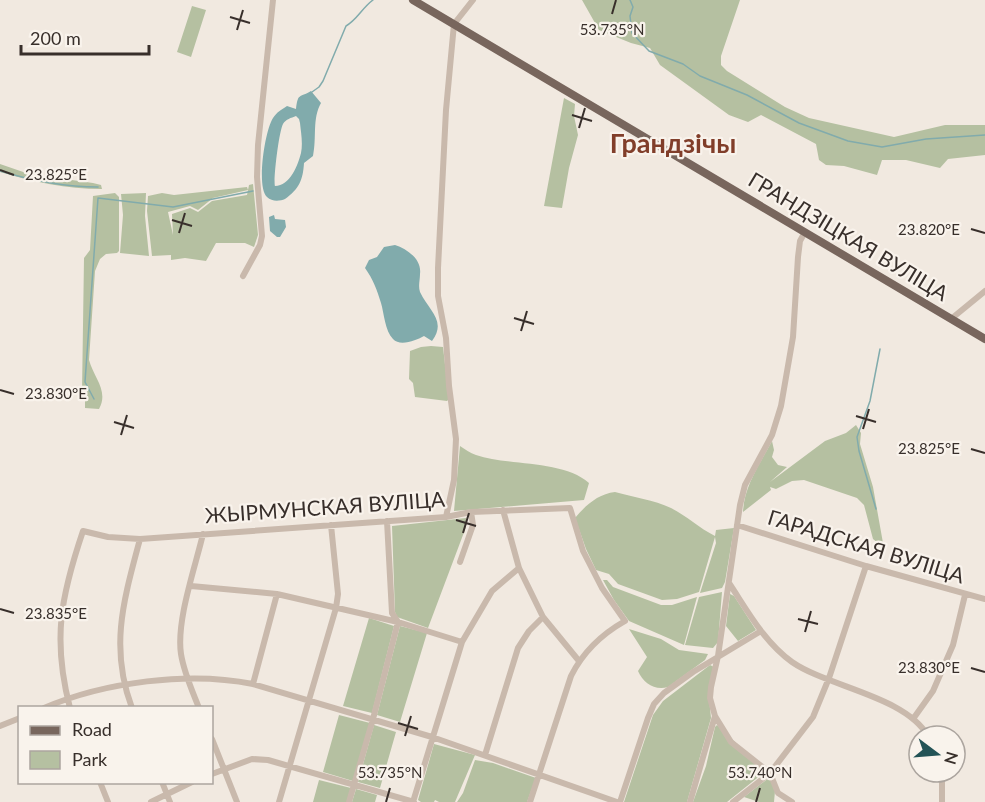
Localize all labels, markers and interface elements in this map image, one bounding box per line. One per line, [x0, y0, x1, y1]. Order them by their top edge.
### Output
scale bar [21, 18, 148, 56]
text: 53.735°N [580, 20, 644, 38]
text: 200 m [30, 27, 81, 49]
district label: Грандзічы [610, 126, 736, 159]
text: 23.825°E [25, 165, 87, 183]
street label: ГРАНДЗІЦКАЯ ВУЛІЦА [744, 166, 954, 306]
text: 23.820°E [898, 220, 960, 238]
text: 23.830°E [25, 384, 87, 402]
text: 23.825°E [898, 439, 960, 457]
street label: ЖЫРМУНСКАЯ ВУЛІЦА [204, 486, 447, 527]
street label: ГАРАДСКАЯ ВУЛІЦА [765, 504, 969, 588]
text: 23.835°E [25, 604, 87, 622]
text: 23.830°E [898, 658, 960, 676]
legend [18, 706, 213, 784]
text: Road [72, 718, 112, 740]
north arrow [907, 724, 967, 784]
text: Park [72, 748, 108, 770]
text: N [941, 750, 963, 767]
text: 53.735°N [358, 763, 422, 781]
text: 53.740°N [728, 763, 792, 781]

